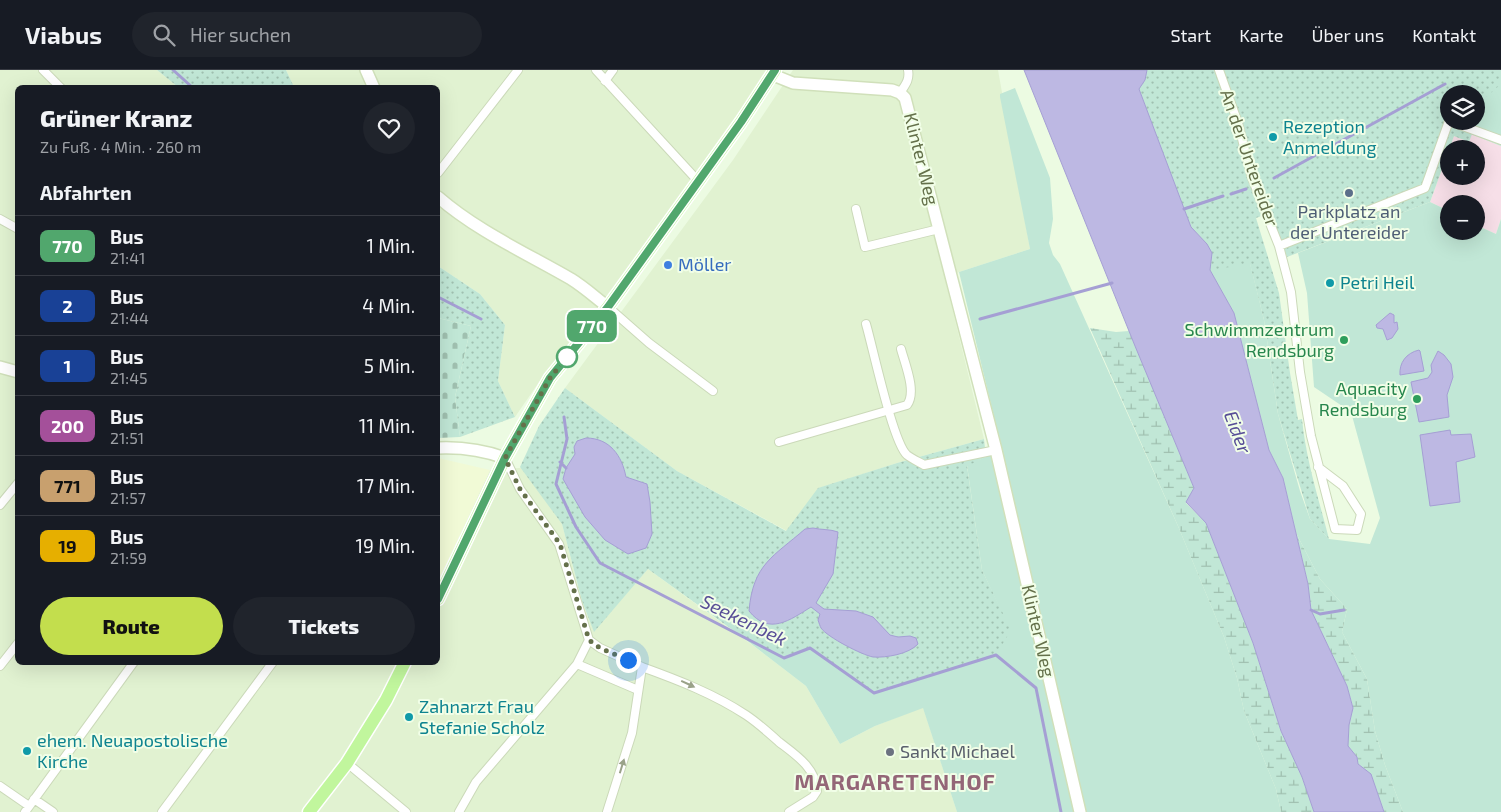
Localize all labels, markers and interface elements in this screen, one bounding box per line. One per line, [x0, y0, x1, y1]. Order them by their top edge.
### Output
search box [132, 12, 482, 57]
text: Viabus [25, 20, 102, 49]
icon: search [150, 21, 178, 49]
text: Hier suchen [190, 23, 291, 46]
text: Start [1170, 24, 1211, 46]
text: Karte [1239, 24, 1284, 46]
text: Über uns [1312, 24, 1384, 46]
text: Kontakt [1412, 24, 1476, 46]
map controls [1440, 85, 1485, 240]
button: layers [1440, 85, 1485, 130]
street label: An der Untereider [1216, 86, 1284, 229]
button: heart [363, 102, 415, 154]
text: Grüner Kranz [40, 103, 192, 132]
street label: Klinter Weg [900, 110, 944, 207]
place label: Rezeption Anmeldung [1283, 115, 1377, 158]
marker: Rezeption Anmeldung [1267, 131, 1279, 143]
text: Zu Fuß · 4 Min. · 260 m [40, 137, 201, 156]
button: + [1440, 140, 1485, 185]
text: Abfahrten [40, 181, 132, 204]
marker: Parkplatz an der Untereider [1343, 187, 1355, 199]
button: − [1440, 195, 1485, 240]
place label: Parkplatz an der Untereider [1290, 200, 1408, 243]
text: Bus [110, 225, 144, 248]
text: 1 Min. [366, 234, 415, 257]
text: 770 [52, 235, 83, 257]
text: 21:41 [110, 248, 145, 267]
place label: Möller [678, 253, 732, 275]
marker: Möller [662, 259, 674, 271]
place label: Petri Heil [1340, 271, 1415, 293]
marker: Petri Heil [1324, 277, 1336, 289]
text: Bus [110, 285, 144, 308]
text: 4 Min. [362, 294, 415, 317]
text: 2 [62, 295, 73, 317]
text: 21:44 [110, 308, 149, 327]
line badge: 770 [563, 310, 621, 342]
text: 770 [577, 315, 607, 337]
place label: Schwimmzentrum Rendsburg [1184, 318, 1334, 361]
marker: Schwimmzentrum Rendsburg [1338, 334, 1350, 346]
text: Bus [110, 345, 144, 368]
unlabelled marker [556, 346, 578, 368]
text: 5 Min. [364, 354, 415, 377]
text: 1 [64, 355, 71, 377]
text: 21:45 [110, 368, 148, 387]
place label: Aquacity Rendsburg [1319, 377, 1407, 420]
marker: Aquacity Rendsburg [1411, 393, 1423, 405]
text: Bus [110, 405, 144, 428]
water label: Eider [1220, 407, 1257, 457]
text: 11 Min. [359, 414, 415, 437]
text: 200 [51, 415, 84, 437]
text: 21:51 [110, 428, 144, 447]
text: Bus [110, 465, 144, 488]
text: 17 Min. [357, 474, 415, 497]
text: 771 [54, 475, 81, 497]
text: 21:57 [110, 488, 146, 507]
text: Bus [110, 525, 144, 548]
text: 19 Min. [356, 534, 415, 557]
text: 19 [58, 535, 77, 557]
text: 21:59 [110, 548, 147, 567]
street label: Klinter Weg [1018, 582, 1060, 679]
water label: Seekenbek [697, 589, 791, 650]
button: Route [40, 597, 223, 655]
button: Tickets [233, 597, 415, 655]
your location [616, 648, 641, 673]
one-way arrow [681, 680, 695, 688]
place label: Zahnarzt Frau Stefanie Scholz [419, 695, 545, 738]
marker: Zahnarzt Frau Stefanie Scholz [403, 711, 415, 723]
place label: ehem. Neuapostolische Kirche [37, 729, 228, 772]
place label: Sankt Michael [900, 740, 1016, 762]
marker: ehem. Neuapostolische Kirche [21, 745, 33, 757]
marker: Sankt Michael [884, 746, 896, 758]
one-way arrow [619, 758, 627, 773]
district label: MARGARETENHOF [794, 768, 996, 794]

